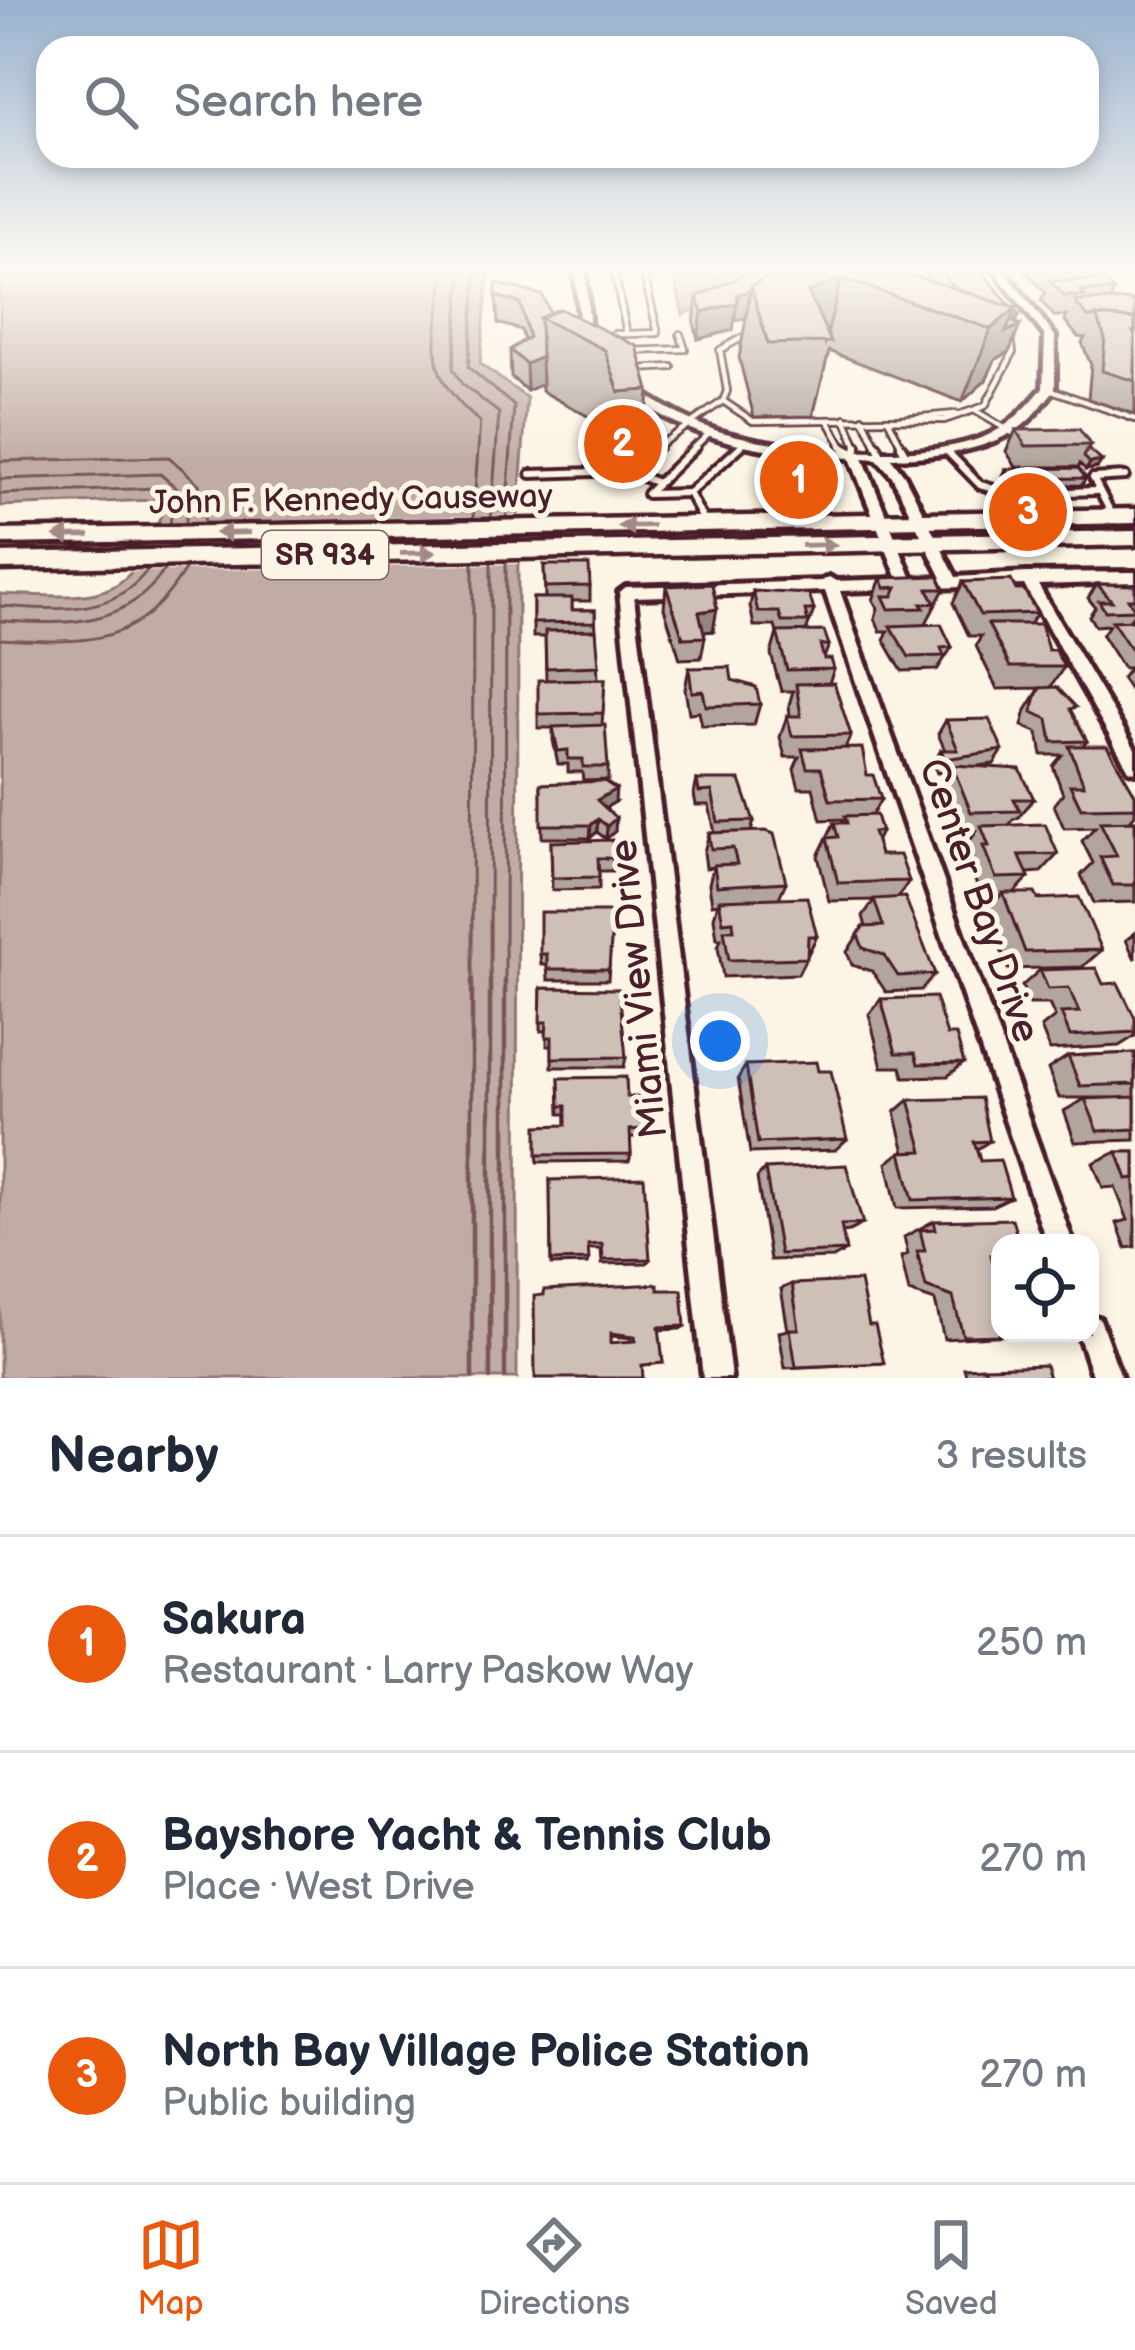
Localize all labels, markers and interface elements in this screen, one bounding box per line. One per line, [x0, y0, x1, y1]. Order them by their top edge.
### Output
search box [36, 36, 1099, 168]
icon: search [78, 69, 144, 135]
text: Search here [174, 75, 423, 130]
pin: 2 [584, 399, 662, 489]
pin: 1 [760, 435, 838, 525]
pin: 3 [989, 467, 1067, 557]
street label: John F. Kennedy Causeway [149, 476, 553, 524]
one-way arrow [616, 516, 654, 535]
one-way arrow [213, 524, 251, 543]
one-way arrow [52, 527, 90, 546]
road number: SR 934 [262, 531, 388, 579]
one-way arrow [801, 535, 839, 554]
one-way arrow [400, 544, 438, 563]
street label: Center Bay Drive [908, 753, 1049, 1049]
street label: Miami View Drive [600, 837, 679, 1141]
your location [690, 1011, 750, 1071]
map controls [991, 1234, 1099, 1342]
button: locate [991, 1234, 1099, 1342]
text: Nearby [48, 1426, 219, 1487]
text: 3 results [935, 1433, 1087, 1480]
text: Sakura [162, 1593, 306, 1648]
text: 1 [79, 1620, 95, 1667]
text: 250 m [976, 1620, 1087, 1667]
text: Restaurant · Larry Paskow Way [162, 1648, 694, 1695]
text: Bayshore Yacht & Tennis Club [162, 1809, 772, 1864]
text: 2 [75, 1836, 99, 1883]
text: 270 m [979, 1836, 1087, 1883]
text: Place · West Drive [162, 1864, 475, 1911]
text: North Bay Village Police Station [162, 2025, 810, 2080]
text: 3 [76, 2052, 98, 2099]
text: 270 m [979, 2052, 1087, 2099]
text: Public building [162, 2080, 416, 2127]
tab: Map [137, 2212, 204, 2324]
tab: Directions [478, 2212, 630, 2324]
tab: Saved [905, 2212, 998, 2324]

